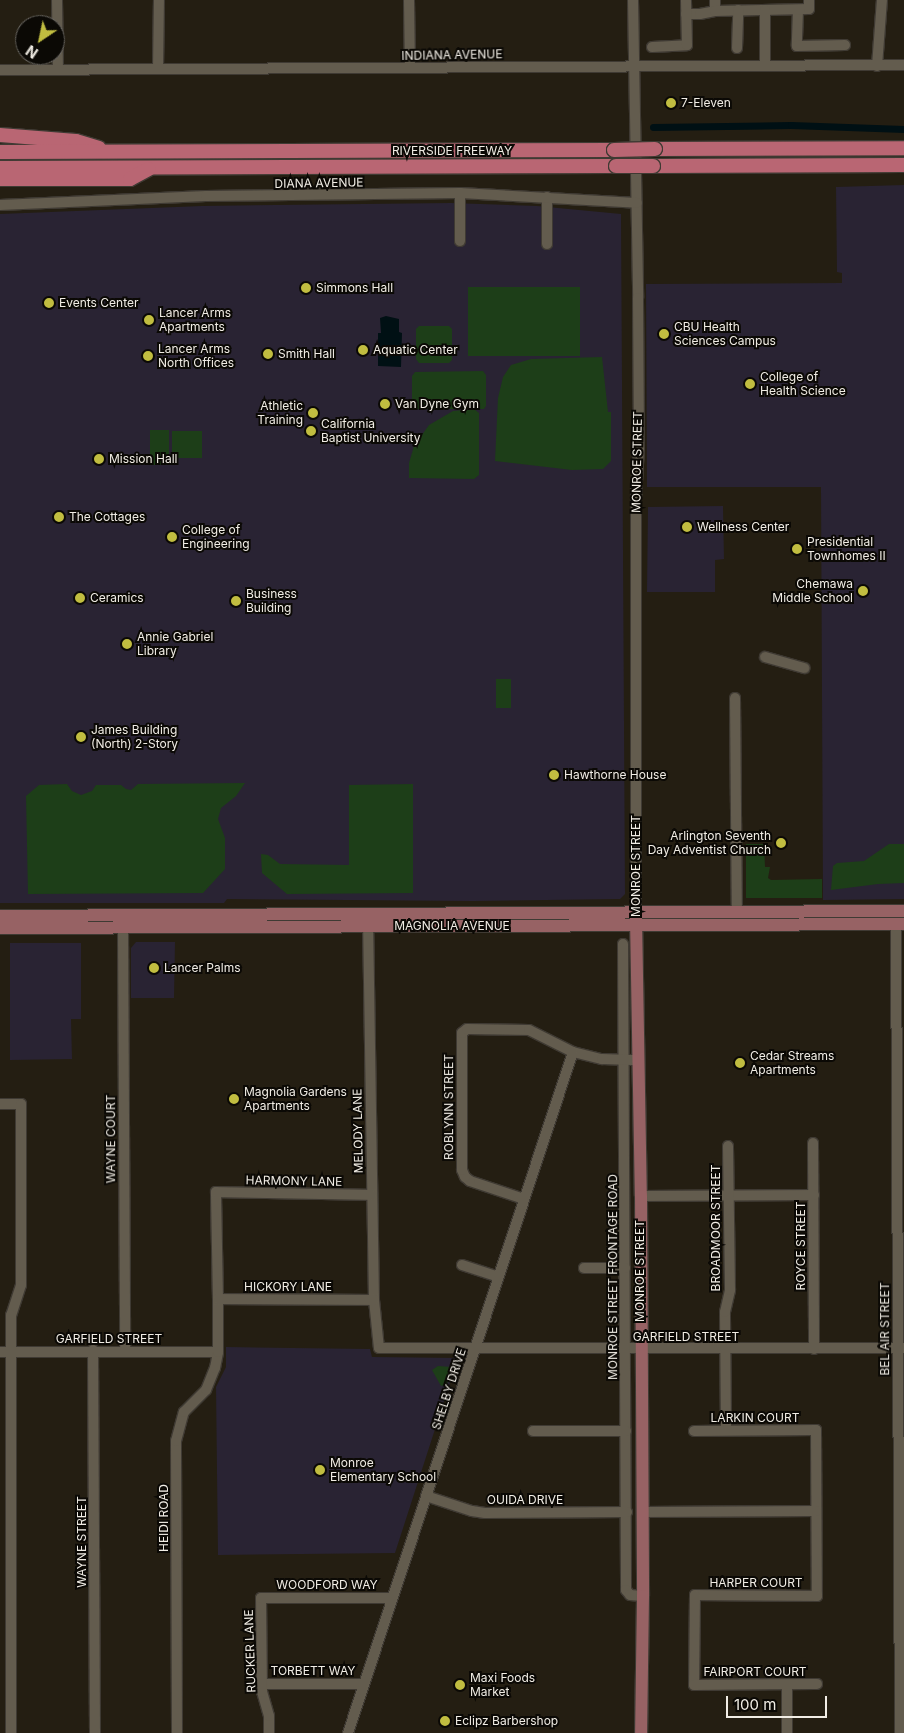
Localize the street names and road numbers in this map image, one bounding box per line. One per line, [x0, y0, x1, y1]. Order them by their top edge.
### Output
street label: INDIANA AVENUE [401, 47, 503, 63]
street label: RIVERSIDE FREEWAY [392, 144, 512, 158]
street label: DIANA AVENUE [274, 175, 364, 191]
street label: MONROE STREET [629, 411, 645, 513]
street label: MONROE STREET [629, 815, 643, 917]
street label: MAGNOLIA AVENUE [394, 919, 510, 933]
street label: ROBLYNN STREET [442, 1054, 456, 1160]
street label: MELODY LANE [350, 1088, 366, 1174]
street label: WAYNE COURT [104, 1095, 118, 1183]
street label: BROADMOOR STREET [709, 1165, 723, 1291]
street label: HARMONY LANE [245, 1173, 343, 1189]
street label: MONROE STREET FRONTAGE ROAD [606, 1174, 620, 1380]
street label: ROYCE STREET [794, 1202, 808, 1290]
street label: MONROE STREET [633, 1220, 647, 1322]
street label: HICKORY LANE [244, 1280, 332, 1294]
street label: BEL AIR STREET [878, 1282, 892, 1376]
street label: GARFIELD STREET [633, 1330, 739, 1344]
street label: GARFIELD STREET [56, 1332, 162, 1346]
street label: SHELBY DRIVE [429, 1346, 469, 1432]
street label: LARKIN COURT [711, 1411, 799, 1425]
street label: HEIDI ROAD [157, 1484, 171, 1552]
street label: OUIDA DRIVE [487, 1493, 563, 1507]
street label: WAYNE STREET [75, 1496, 89, 1588]
street label: HARPER COURT [709, 1576, 803, 1590]
street label: WOODFORD WAY [276, 1578, 378, 1592]
street label: RUCKER LANE [241, 1609, 259, 1693]
street label: TORBETT WAY [271, 1664, 355, 1678]
street label: FAIRPORT COURT [703, 1665, 807, 1679]

